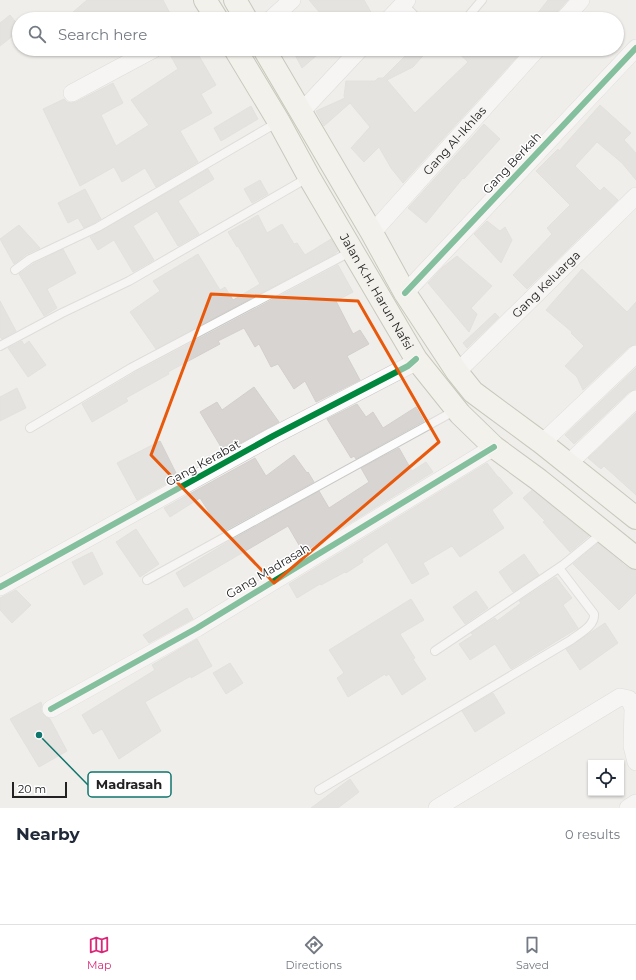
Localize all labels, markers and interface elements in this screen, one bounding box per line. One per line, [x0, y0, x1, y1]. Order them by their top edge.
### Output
search box [12, 12, 624, 56]
icon: search [26, 23, 48, 45]
text: Search here [58, 25, 147, 44]
street label: Gang Al-Ikhlas [420, 103, 489, 178]
street label: Gang Berkah [479, 129, 544, 197]
street label: Jalan K.H. Harun Nafsi [336, 230, 417, 352]
street label: Gang Keluarga [509, 247, 583, 321]
street label: Gang Kerabat [163, 436, 243, 489]
street label: Gang Madrasah [223, 540, 312, 601]
map controls [588, 760, 624, 796]
button: locate [588, 760, 624, 796]
callout: Madrasah [88, 772, 171, 797]
text: Madrasah [96, 776, 162, 792]
scale bar [12, 780, 67, 799]
text: 20 m [18, 782, 46, 796]
text: Nearby [16, 824, 80, 844]
text: 0 results [565, 826, 620, 842]
tab: Map [87, 934, 111, 972]
tab: Directions [286, 934, 342, 972]
tab: Saved [516, 934, 549, 972]

